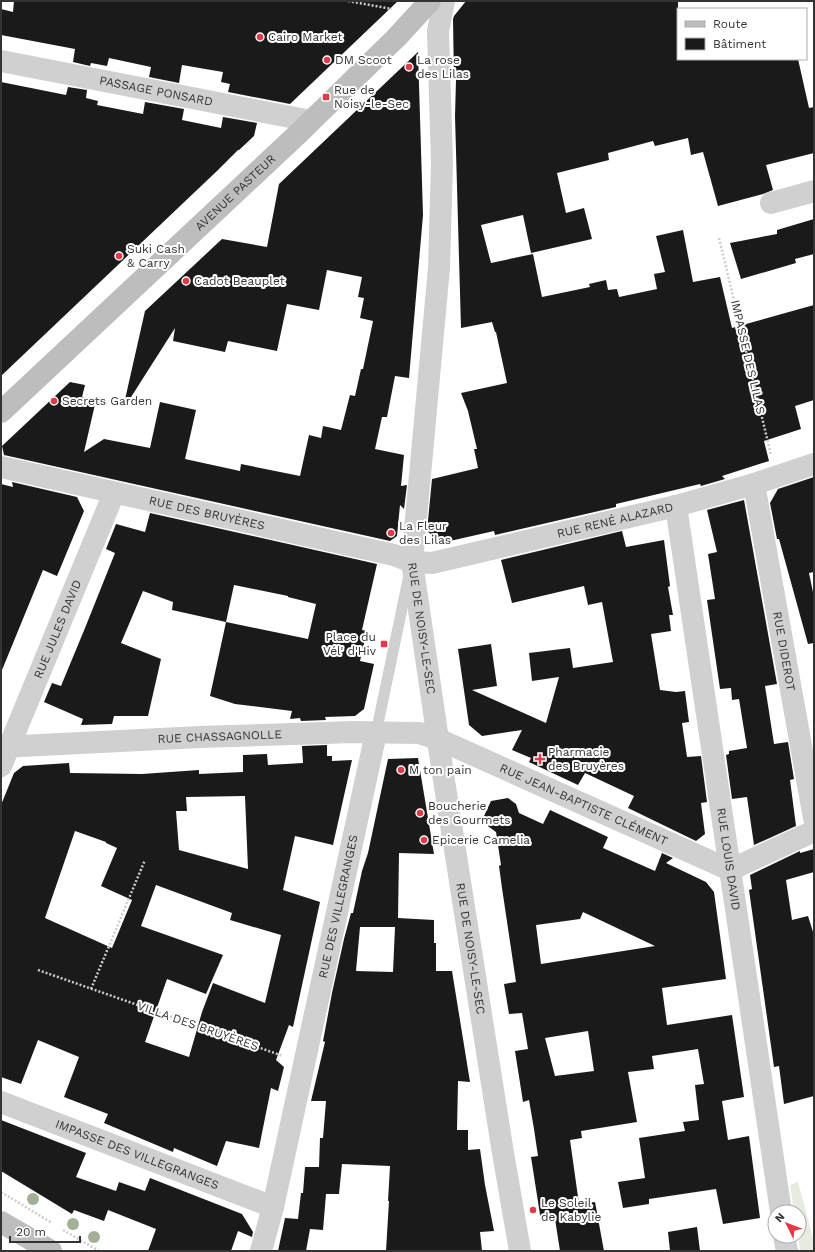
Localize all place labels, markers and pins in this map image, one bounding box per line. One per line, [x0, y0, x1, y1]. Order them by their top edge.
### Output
place label: Cairo Market [268, 30, 342, 44]
marker: Cairo Market [255, 32, 265, 42]
place label: DM Scoot [335, 53, 392, 67]
place label: La rose des Lilas [417, 53, 469, 81]
marker: DM Scoot [322, 55, 332, 65]
marker: La rose des Lilas [404, 62, 414, 72]
place label: Rue de Noisy-le-Sec [334, 83, 409, 111]
marker: Rue de Noisy-le-Sec [321, 92, 331, 102]
place label: Suki Cash & Carry [127, 242, 185, 270]
marker: Suki Cash & Carry [114, 251, 124, 261]
place label: Cadot Beauplet [194, 274, 285, 288]
marker: Cadot Beauplet [181, 276, 191, 286]
place label: Secrets Garden [62, 394, 152, 408]
marker: Secrets Garden [49, 396, 59, 406]
place label: La Fleur des Lilas [399, 519, 451, 547]
marker: La Fleur des Lilas [386, 528, 396, 538]
place label: Place du Vél' d'Hiv [323, 630, 377, 658]
marker: Place du Vél' d'Hiv [379, 639, 389, 649]
place label: Pharmacie des Bruyères [548, 745, 624, 773]
marker: Pharmacie des Bruyères [535, 754, 545, 764]
place label: M ton pain [409, 763, 472, 777]
marker: M ton pain [396, 765, 406, 775]
place label: Boucherie des Gourmets [428, 799, 511, 827]
marker: Boucherie des Gourmets [415, 808, 425, 818]
place label: Epicerie Camelia [432, 833, 530, 847]
marker: Epicerie Camelia [419, 835, 429, 845]
place label: Le Soleil de Kabylie [541, 1196, 601, 1224]
marker: Le Soleil de Kabylie [528, 1205, 538, 1215]

